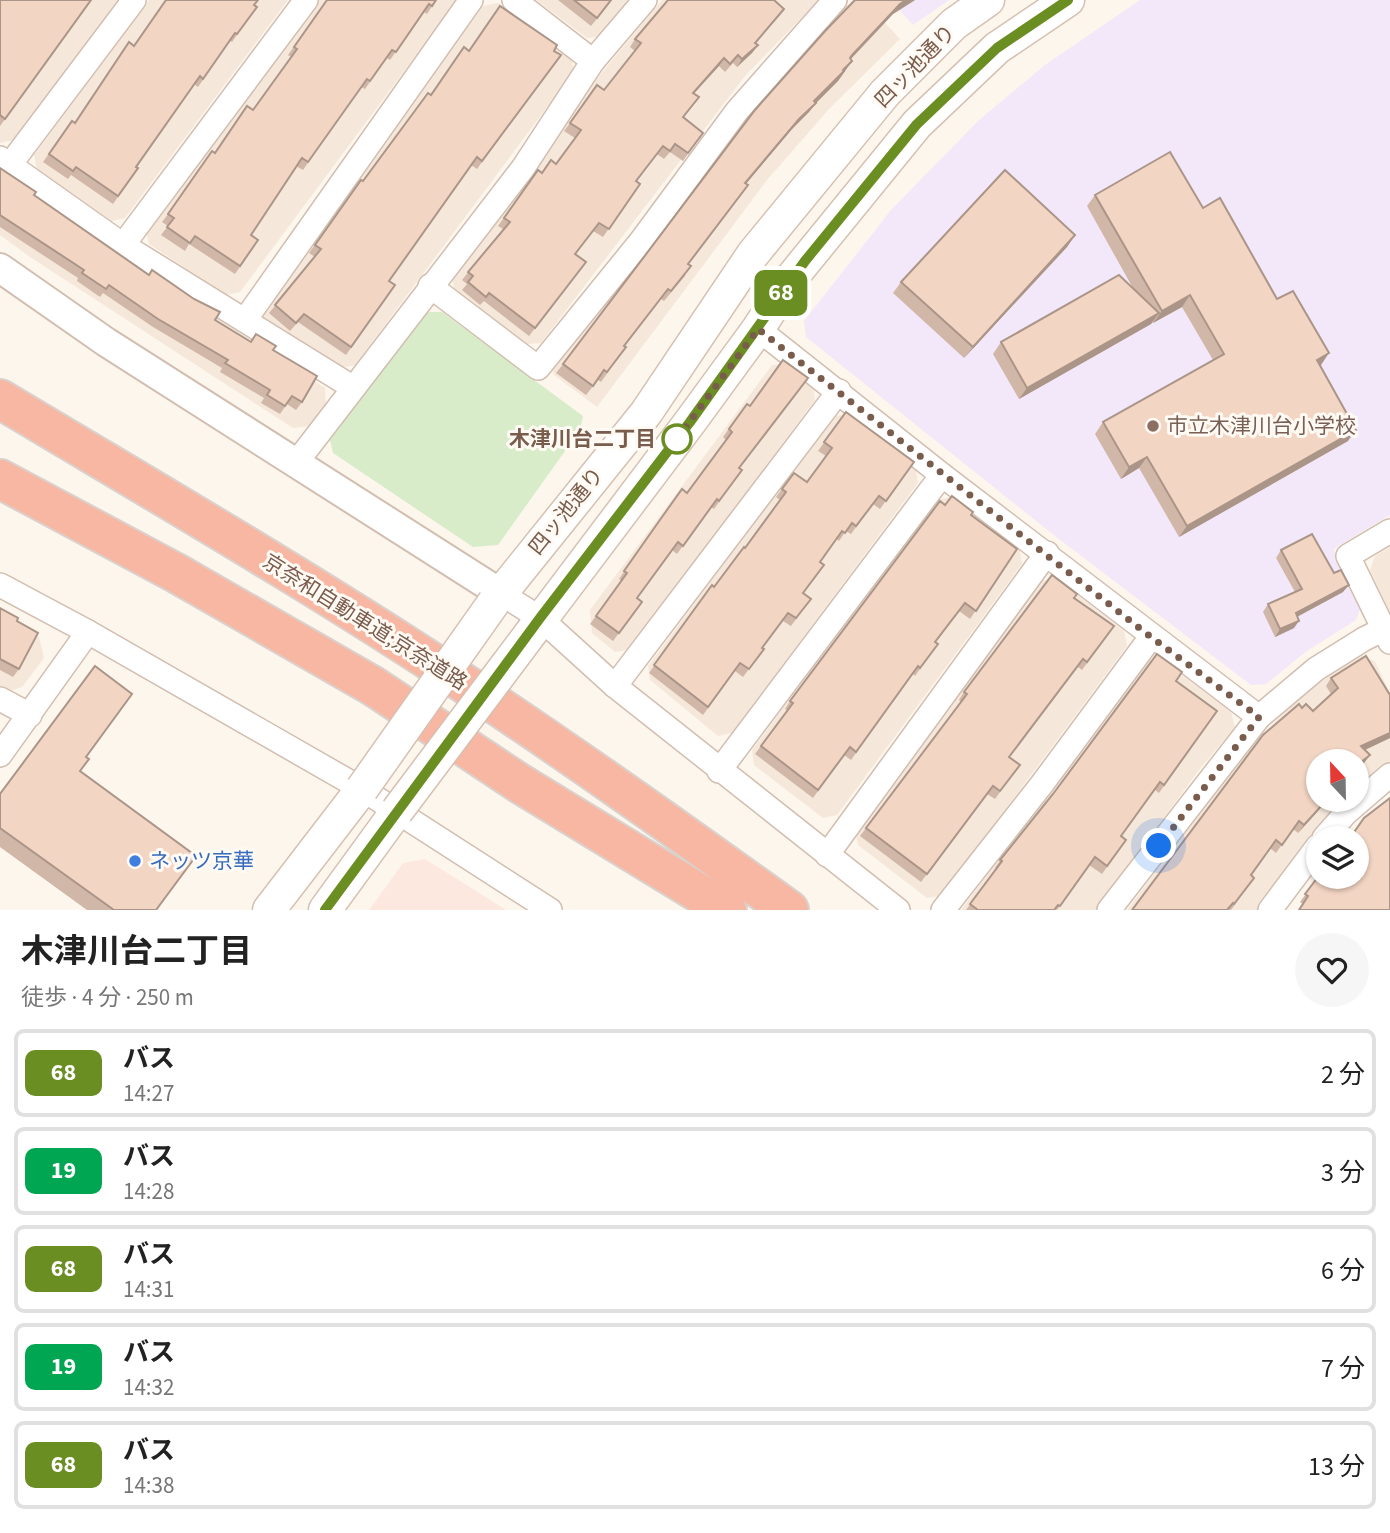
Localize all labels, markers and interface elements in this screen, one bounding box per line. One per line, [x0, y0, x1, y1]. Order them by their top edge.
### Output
street label: 四ッ池通り [868, 18, 962, 114]
line badge: 68 [750, 270, 812, 316]
text: 68 [768, 275, 794, 310]
place label: 市立木津川台小学校 [1167, 411, 1356, 441]
marker: 市立木津川台小学校 [1145, 418, 1161, 434]
place label: 木津川台二丁目 [509, 424, 656, 454]
marker: 木津川台二丁目 [662, 424, 692, 454]
street label: 四ッ池通り [521, 461, 611, 561]
street label: 京奈和自動車道;京奈道路 [257, 547, 473, 697]
north arrow [1306, 749, 1368, 812]
map controls [1306, 749, 1369, 889]
button: layers [1306, 826, 1369, 889]
your location [1141, 828, 1176, 863]
place label: ネッツ京華 [149, 846, 254, 876]
marker: ネッツ京華 [127, 853, 143, 869]
text: 木津川台二丁目 [21, 928, 252, 975]
button: heart [1295, 933, 1369, 1007]
text: 徒歩 · 4 分 · 250 m [21, 981, 194, 1014]
text: バス [123, 1040, 175, 1077]
text: 68 [51, 1055, 76, 1090]
text: 2 分 [1321, 1056, 1365, 1093]
text: 14:27 [123, 1077, 174, 1110]
text: バス [123, 1138, 175, 1175]
text: 19 [51, 1153, 76, 1188]
text: 3 分 [1321, 1154, 1365, 1191]
text: 14:28 [123, 1175, 174, 1208]
text: バス [123, 1236, 175, 1273]
text: 68 [51, 1251, 76, 1286]
text: 6 分 [1321, 1252, 1365, 1289]
text: 14:31 [123, 1273, 174, 1306]
text: バス [123, 1334, 175, 1371]
text: 19 [51, 1349, 76, 1384]
text: 7 分 [1321, 1350, 1365, 1387]
text: 14:32 [123, 1371, 174, 1404]
text: バス [123, 1432, 175, 1469]
text: 68 [51, 1447, 76, 1482]
text: 13 分 [1308, 1448, 1365, 1485]
text: 14:38 [123, 1469, 174, 1502]

